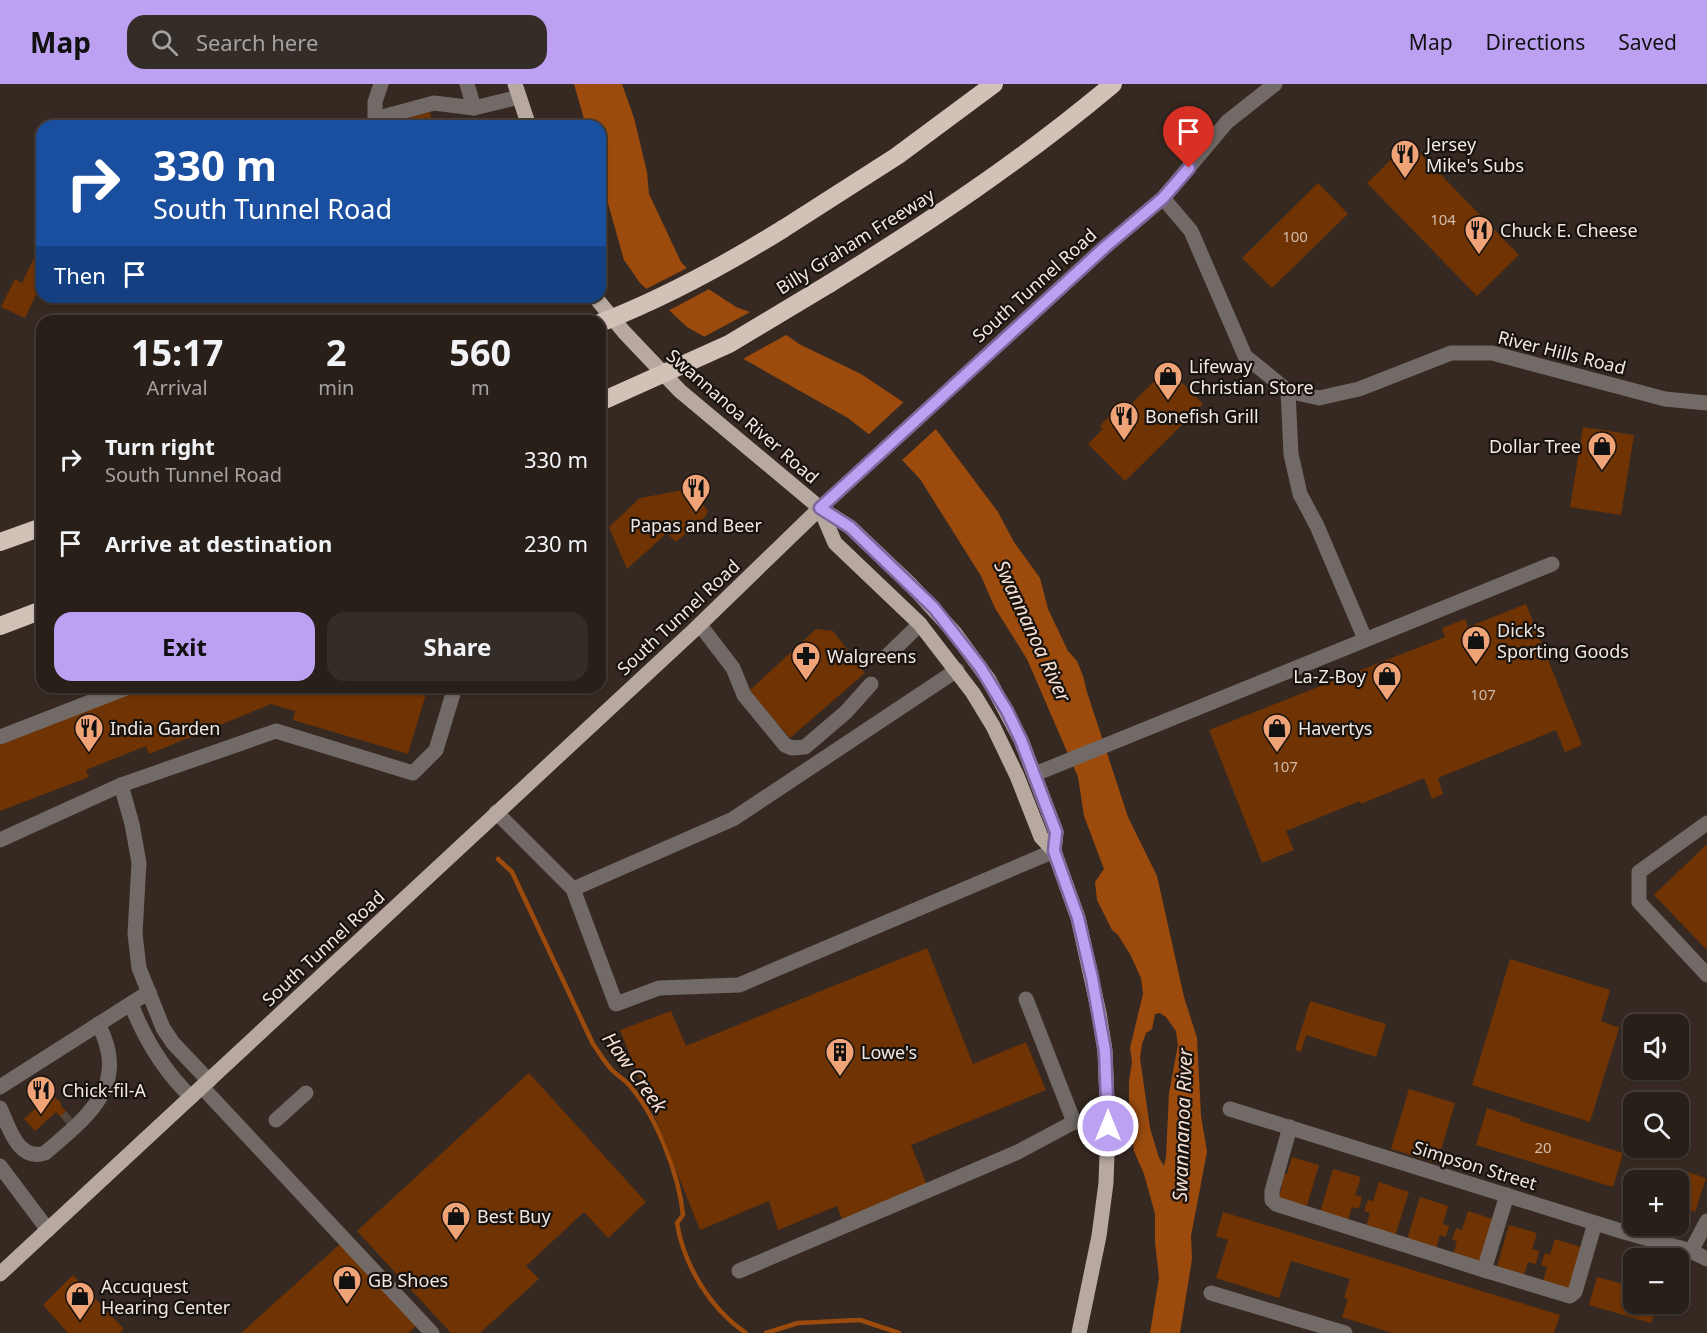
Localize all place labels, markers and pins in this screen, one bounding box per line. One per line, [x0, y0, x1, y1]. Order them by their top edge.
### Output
pin [1163, 106, 1214, 168]
place label: Jersey Mike's Subs [1424, 132, 1524, 177]
restaurant icon: Jersey Mike's Subs [1389, 138, 1421, 180]
restaurant icon: Chuck E. Cheese [1463, 214, 1495, 256]
place label: Chuck E. Cheese [1500, 218, 1638, 242]
place label: Lifeway Christian Store [1189, 354, 1314, 399]
shop icon: Lifeway Christian Store [1152, 360, 1184, 402]
restaurant icon: Bonefish Grill [1108, 400, 1140, 442]
place label: Bonefish Grill [1145, 404, 1259, 428]
shop icon: Dollar Tree [1586, 430, 1618, 472]
place label: Dollar Tree [1489, 434, 1581, 458]
restaurant icon: Papas and Beer [680, 472, 712, 514]
place label: Papas and Beer [630, 513, 762, 537]
place label: Dick's Sporting Goods [1497, 618, 1629, 663]
shop icon: Dick's Sporting Goods [1460, 624, 1492, 666]
pharmacy icon: Walgreens [790, 640, 822, 682]
place label: Walgreens [827, 644, 916, 668]
shop icon: La-Z-Boy [1371, 660, 1403, 702]
place label: La-Z-Boy [1293, 664, 1367, 688]
restaurant icon: India Garden [73, 712, 105, 754]
shop icon: Havertys [1261, 712, 1293, 754]
place label: India Garden [110, 716, 220, 740]
place label: Havertys [1298, 716, 1372, 740]
building icon: Lowe's [824, 1036, 856, 1078]
place label: Lowe's [861, 1040, 917, 1064]
restaurant icon: Chick-fil-A [25, 1074, 57, 1116]
place label: Chick-fil-A [62, 1078, 146, 1102]
shop icon: Best Buy [440, 1200, 472, 1242]
place label: Best Buy [477, 1204, 551, 1228]
shop icon: GB Shoes [331, 1264, 363, 1306]
place label: GB Shoes [368, 1268, 448, 1292]
place label: Accuquest Hearing Center [101, 1274, 231, 1319]
shop icon: Accuquest Hearing Center [64, 1280, 96, 1322]

